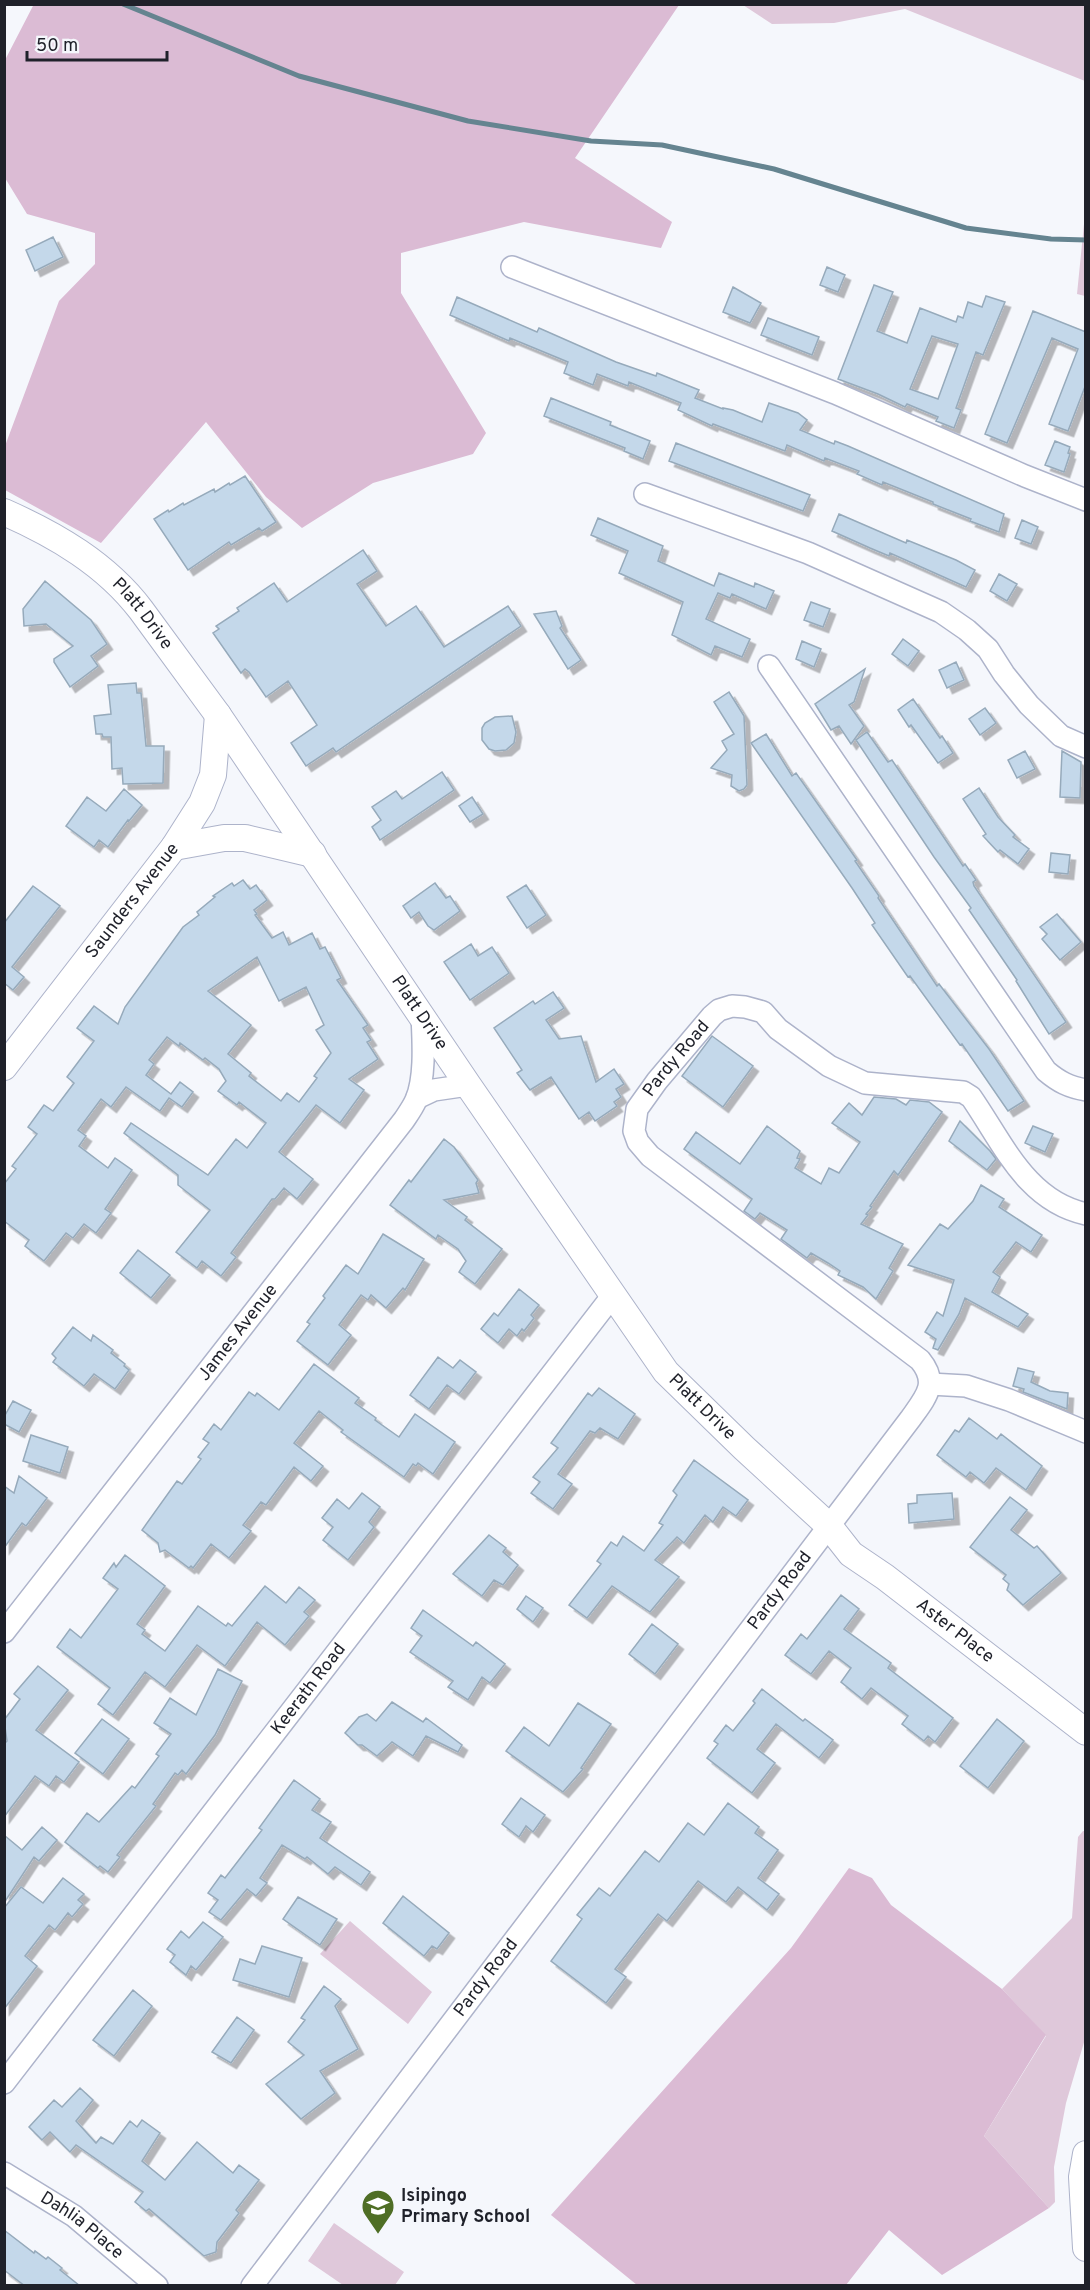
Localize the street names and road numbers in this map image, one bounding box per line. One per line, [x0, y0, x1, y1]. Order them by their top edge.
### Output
street label: Platt Drive [107, 573, 178, 654]
street label: Saunders Avenue [81, 838, 184, 963]
street label: Platt Drive [386, 971, 453, 1055]
street label: Pardy Road [638, 1016, 715, 1101]
street label: James Avenue [193, 1279, 283, 1386]
street label: Platt Drive [663, 1369, 741, 1445]
street label: Pardy Road [743, 1547, 817, 1635]
street label: Aster Place [911, 1594, 999, 1668]
street label: Keerath Road [266, 1639, 351, 1739]
street label: Pardy Road [449, 1934, 523, 2022]
street label: Dahlia Place [36, 2186, 128, 2264]

